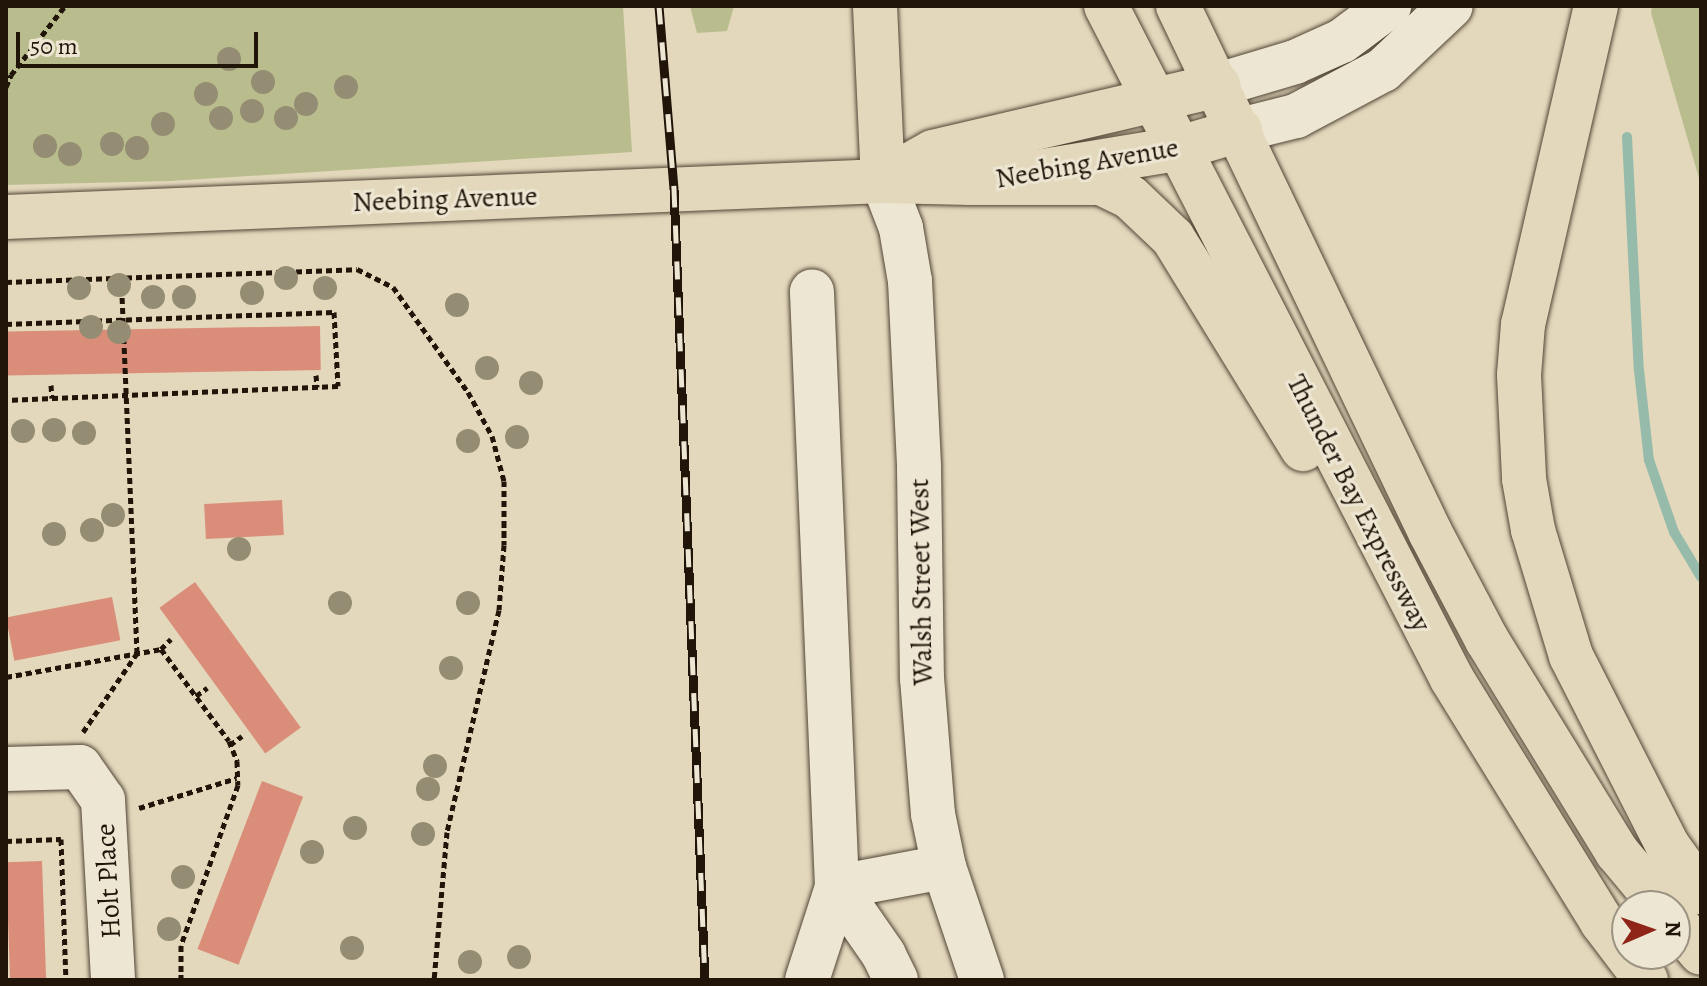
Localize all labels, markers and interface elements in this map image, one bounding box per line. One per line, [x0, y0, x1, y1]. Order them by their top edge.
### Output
scale bar [20, 16, 262, 66]
text: 50 m [30, 30, 78, 62]
street label: Neebing Avenue [993, 130, 1181, 196]
street label: Neebing Avenue [352, 179, 538, 219]
street label: Thunder Bay Expressway [1280, 369, 1438, 637]
street label: Walsh Street West [902, 478, 940, 686]
street label: Holt Place [88, 822, 128, 940]
north arrow [1611, 890, 1691, 970]
text: N [1658, 921, 1688, 938]

